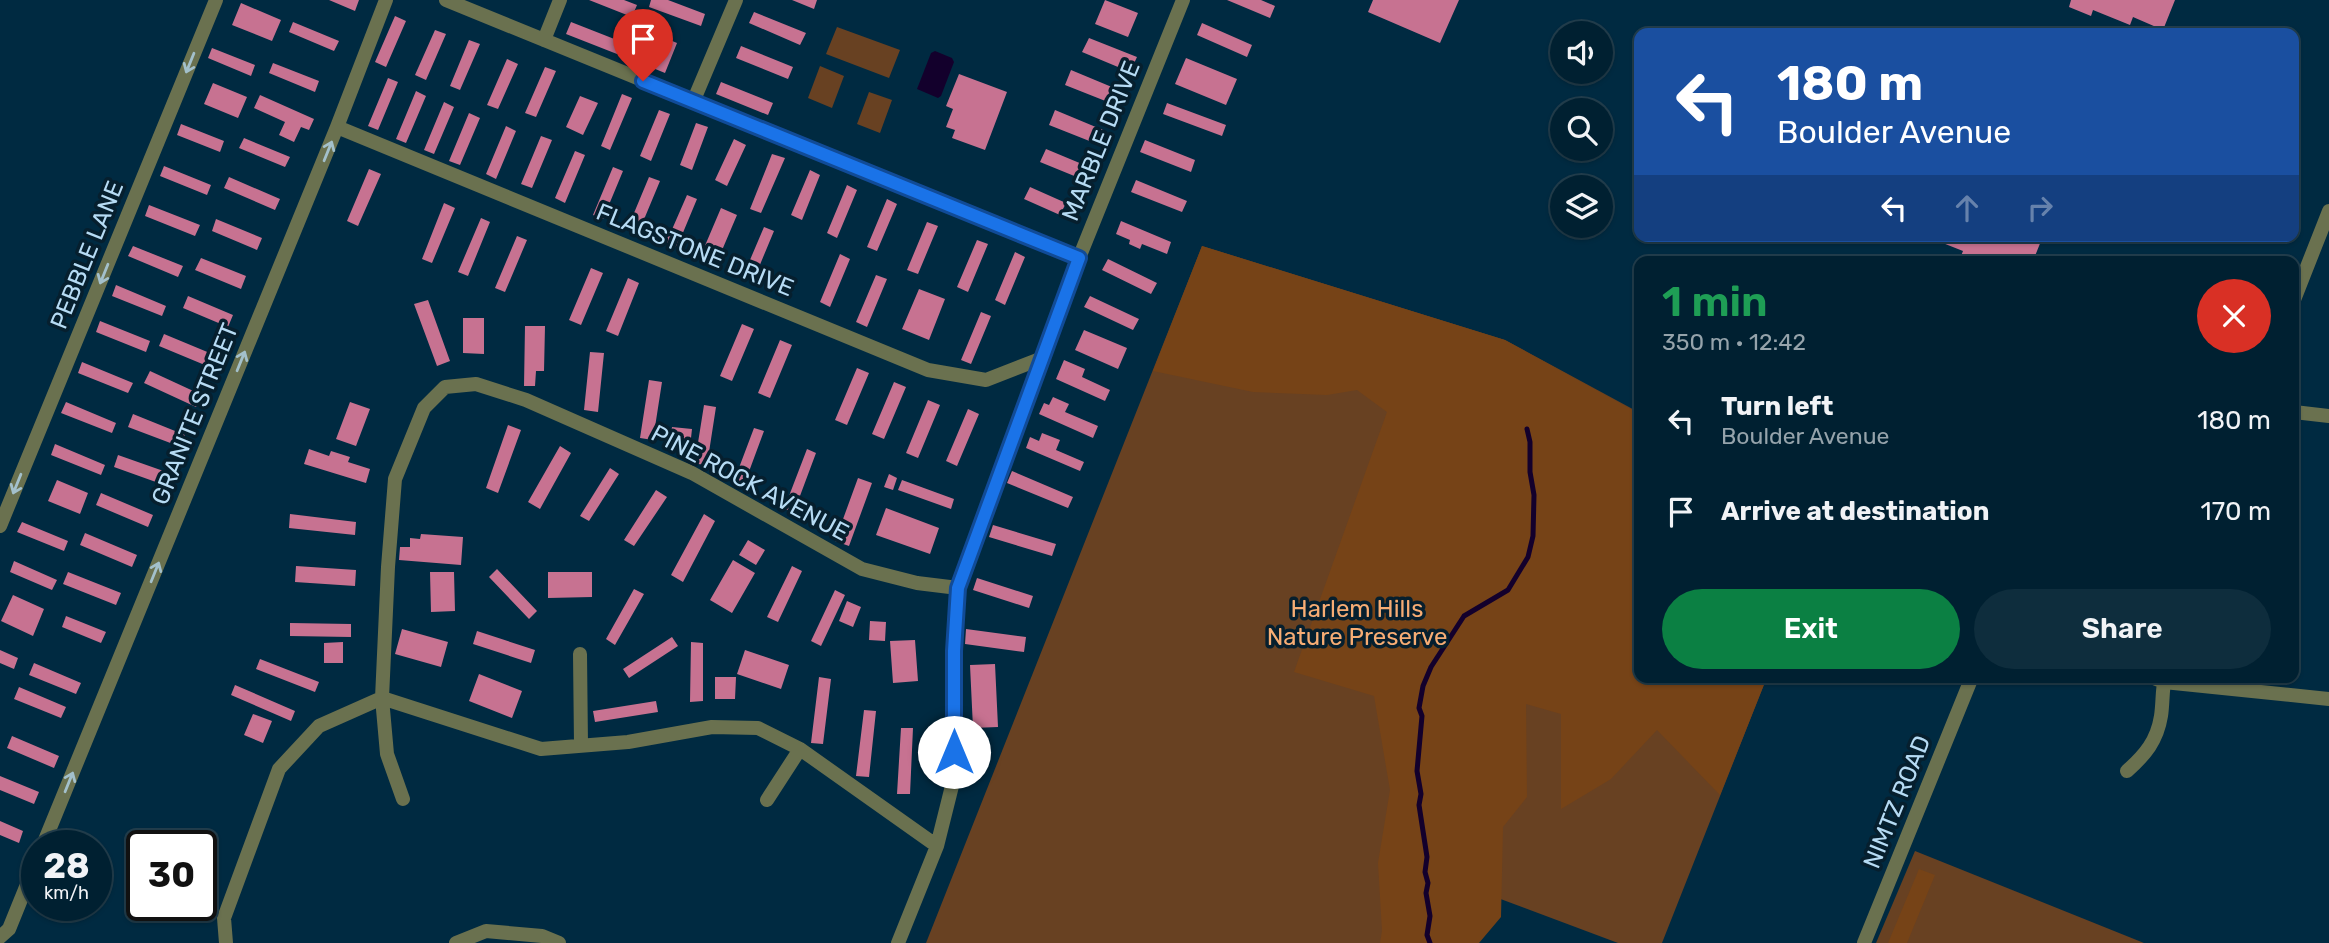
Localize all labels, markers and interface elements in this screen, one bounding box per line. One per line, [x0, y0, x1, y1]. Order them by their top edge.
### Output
pin [613, 9, 673, 81]
icon: arrive [624, 20, 662, 58]
map controls [1550, 21, 1613, 238]
button: sound [1550, 21, 1613, 84]
one-way arrow [183, 52, 196, 73]
text: 180 m [1777, 54, 1923, 112]
icon: left [1662, 56, 1753, 147]
street label: MARBLE DRIVE [1056, 57, 1146, 225]
button: search [1550, 98, 1613, 161]
text: Boulder Avenue [1777, 113, 2011, 151]
one-way arrow [322, 140, 335, 162]
button: layers [1550, 175, 1613, 238]
street label: PEBBLE LANE [45, 177, 129, 333]
icon: left [1875, 189, 1913, 227]
icon: ahead [1948, 189, 1986, 227]
icon: right [2021, 189, 2059, 227]
street label: FLAGSTONE DRIVE [592, 198, 798, 302]
one-way arrow [96, 262, 109, 284]
text: 1 min [1662, 277, 1768, 327]
button: close [2197, 279, 2271, 353]
street label: GRANITE STREET [146, 319, 244, 509]
text: 350 m · 12:42 [1662, 328, 1806, 356]
one-way arrow [236, 351, 249, 372]
text: Turn left [1721, 391, 1833, 422]
icon: left [1662, 402, 1700, 440]
text: 180 m [2197, 405, 2271, 436]
street label: PINE ROCK AVENUE [646, 419, 854, 547]
text: Boulder Avenue [1721, 422, 1889, 450]
one-way arrow [10, 473, 23, 494]
icon: arrive [1662, 493, 1700, 531]
text: Arrive at destination [1721, 496, 1989, 527]
text: 170 m [2201, 496, 2271, 527]
one-way arrow [149, 561, 162, 583]
button: Exit [1662, 589, 1960, 669]
button: Share [1974, 589, 2271, 669]
park label: Harlem Hills Nature Preserve [1267, 595, 1447, 651]
position arrow [917, 715, 991, 789]
street label: NIMTZ ROAD [1858, 732, 1936, 872]
one-way arrow [63, 772, 76, 793]
speed limit sign: 30 [126, 830, 217, 921]
text: 28 [43, 845, 90, 887]
text: km/h [44, 882, 89, 904]

